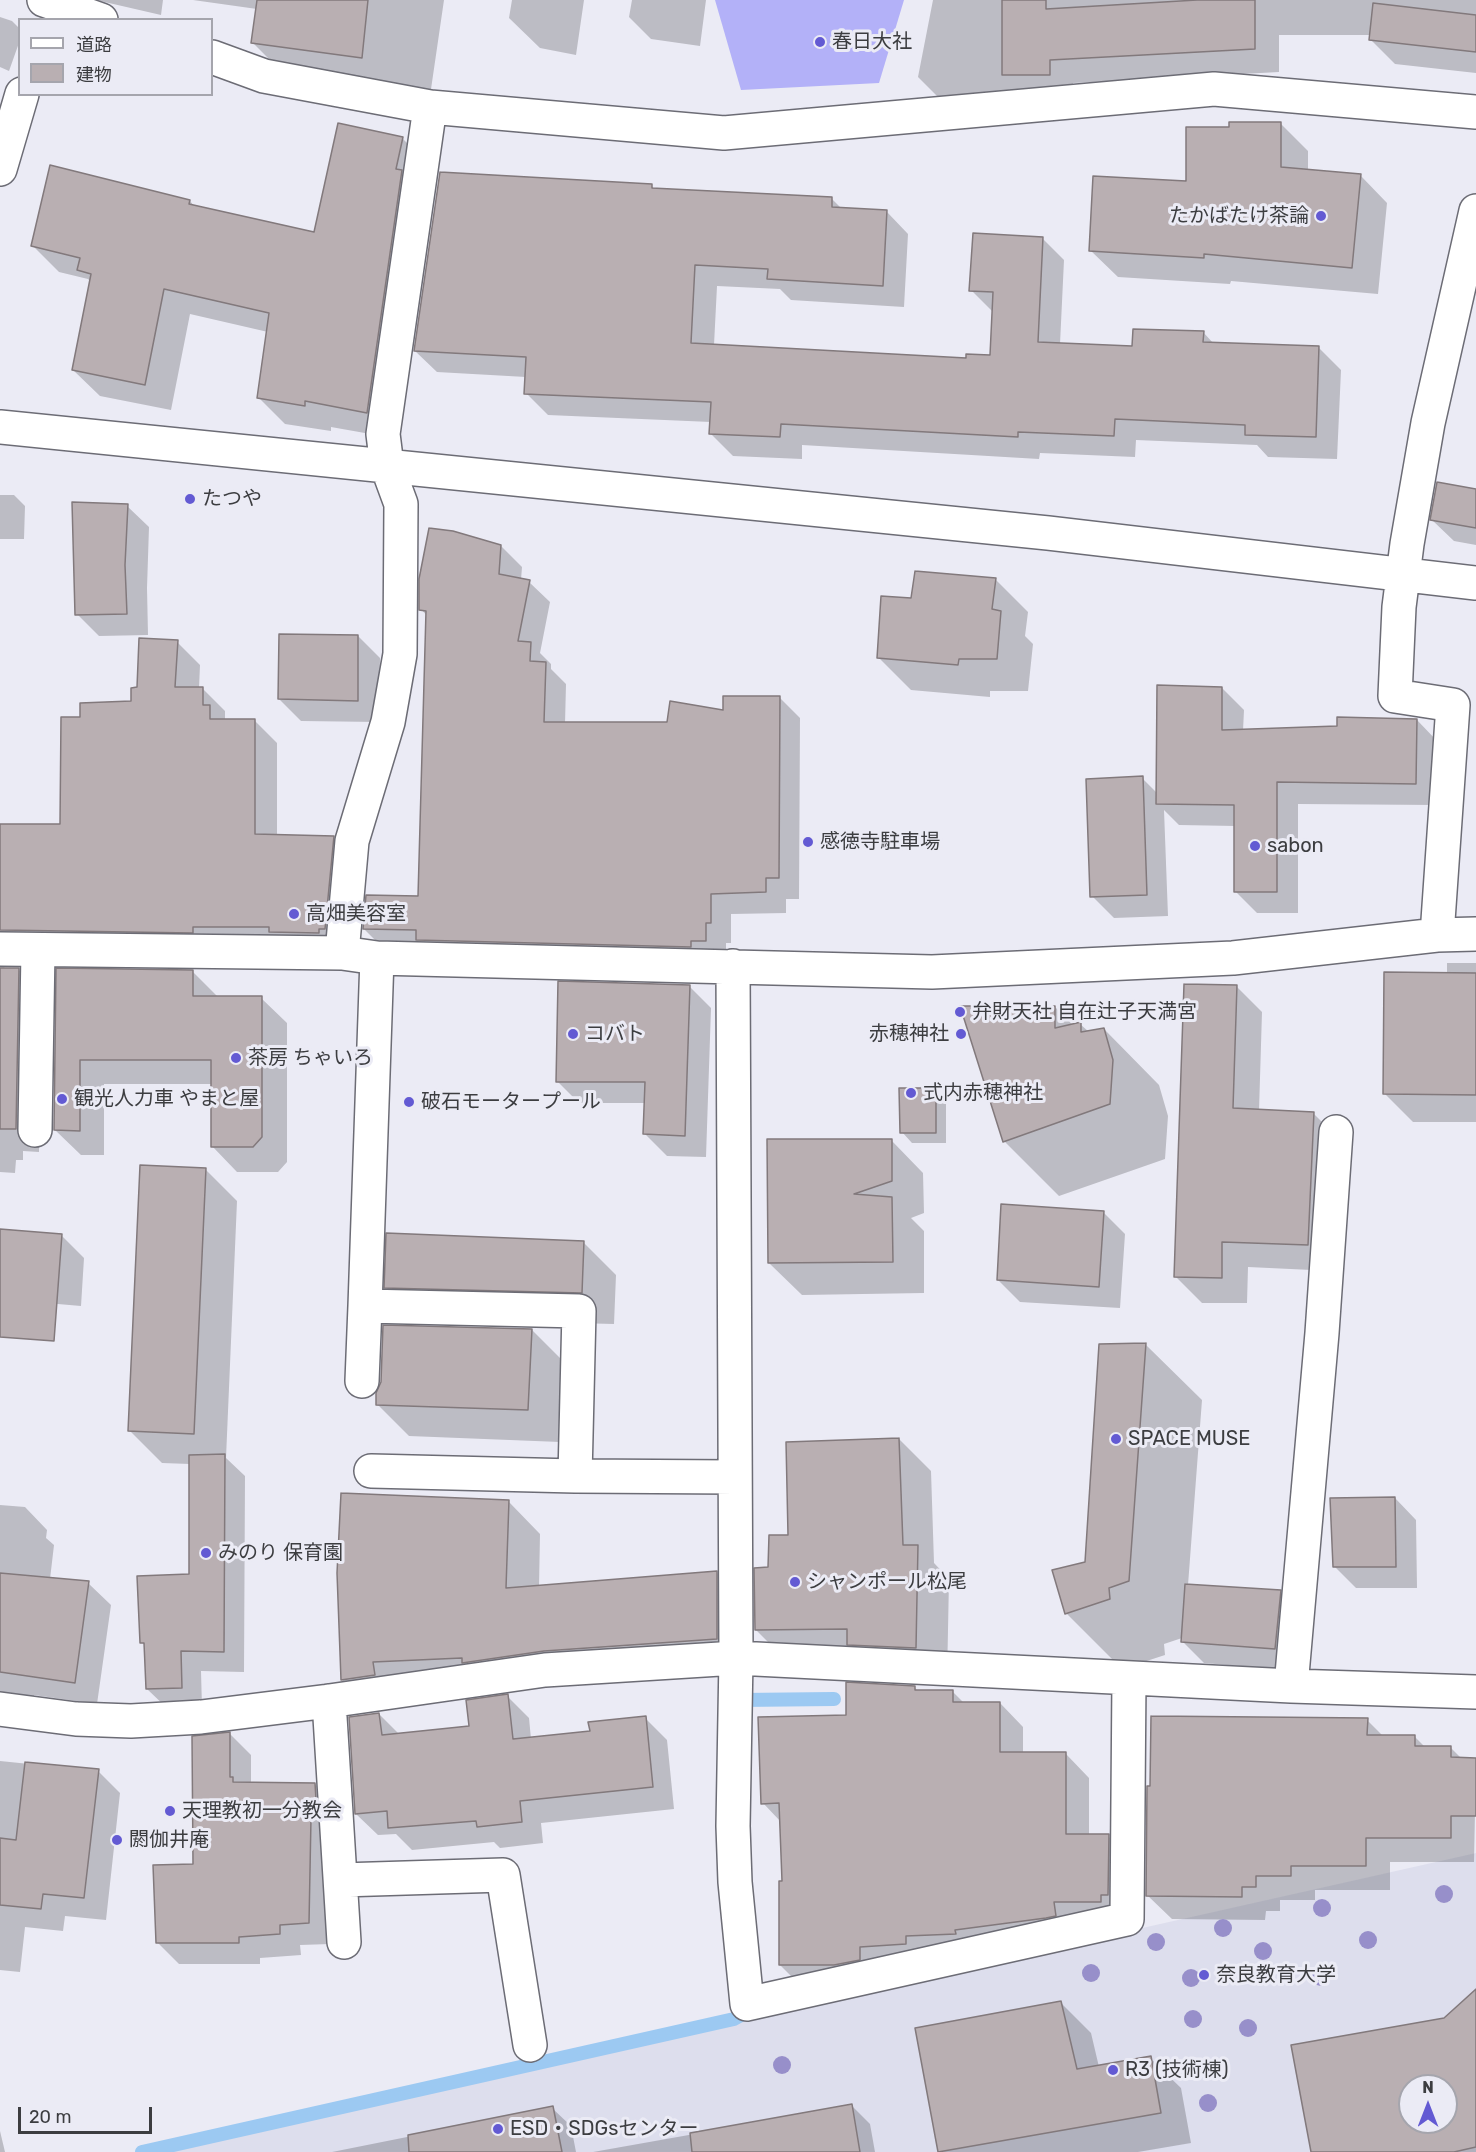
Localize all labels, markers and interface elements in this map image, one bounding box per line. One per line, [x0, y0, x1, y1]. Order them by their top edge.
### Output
legend [18, 18, 213, 96]
place label: 春日大社 [832, 30, 912, 54]
text: 道路 [76, 34, 112, 56]
marker: 春日大社 [813, 35, 827, 49]
text: 建物 [76, 64, 112, 86]
place label: たかばたけ茶論 [1169, 204, 1309, 228]
marker: たかばたけ茶論 [1314, 209, 1328, 223]
place label: たつや [202, 487, 262, 511]
marker: たつや [183, 492, 197, 506]
place label: 感徳寺駐車場 [820, 830, 940, 854]
place label: sabon [1267, 834, 1324, 858]
marker: 感徳寺駐車場 [801, 835, 815, 849]
marker: sabon [1248, 839, 1262, 853]
place label: 高畑美容室 [306, 902, 406, 926]
marker: 高畑美容室 [287, 907, 301, 921]
place label: 弁財天社 自在辻子天満宮 [972, 1000, 1197, 1024]
marker: 弁財天社 自在辻子天満宮 [953, 1005, 967, 1019]
place label: コバト [585, 1022, 645, 1046]
place label: 赤穂神社 [869, 1022, 949, 1046]
marker: コバト [566, 1027, 580, 1041]
marker: 赤穂神社 [954, 1027, 968, 1041]
place label: 茶房 ちゃいろ [248, 1046, 373, 1070]
marker: 茶房 ちゃいろ [229, 1051, 243, 1065]
place label: 式内赤穂神社 [923, 1081, 1043, 1105]
marker: 式内赤穂神社 [904, 1086, 918, 1100]
place label: 観光人力車 やまと屋 [74, 1087, 259, 1111]
place label: 破石モータープール [421, 1090, 601, 1114]
marker: 観光人力車 やまと屋 [55, 1092, 69, 1106]
marker: 破石モータープール [402, 1095, 416, 1109]
place label: SPACE MUSE [1128, 1427, 1250, 1451]
marker: SPACE MUSE [1109, 1432, 1123, 1446]
place label: みのり 保育園 [218, 1541, 343, 1565]
marker: みのり 保育園 [199, 1546, 213, 1560]
place label: シャンポール松尾 [807, 1570, 967, 1594]
marker: シャンポール松尾 [788, 1575, 802, 1589]
place label: 天理教初一分教会 [182, 1799, 342, 1823]
marker: 天理教初一分教会 [163, 1804, 177, 1818]
place label: 閼伽井庵 [129, 1828, 209, 1852]
marker: 閼伽井庵 [110, 1833, 124, 1847]
place label: 奈良教育大学 [1216, 1963, 1336, 1987]
marker: 奈良教育大学 [1197, 1968, 1211, 1982]
place label: R3 (技術棟) [1125, 2058, 1229, 2082]
marker: R3 (技術棟) [1106, 2063, 1120, 2077]
north arrow [1398, 2074, 1458, 2134]
text: N [1422, 2078, 1434, 2097]
scale bar [21, 2095, 154, 2133]
text: 20 m [29, 2106, 71, 2128]
place label: ESD・SDGsセンター [510, 2117, 698, 2141]
marker: ESD・SDGsセンター [491, 2122, 505, 2136]

